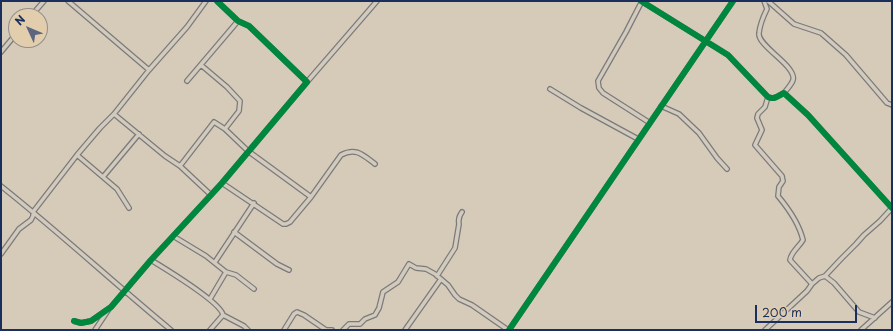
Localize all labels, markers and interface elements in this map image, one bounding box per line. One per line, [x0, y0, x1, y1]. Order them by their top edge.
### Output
north arrow [8, 8, 48, 48]
text: N [11, 11, 29, 29]
scale bar [757, 297, 859, 323]
text: 200 m [762, 303, 802, 321]

